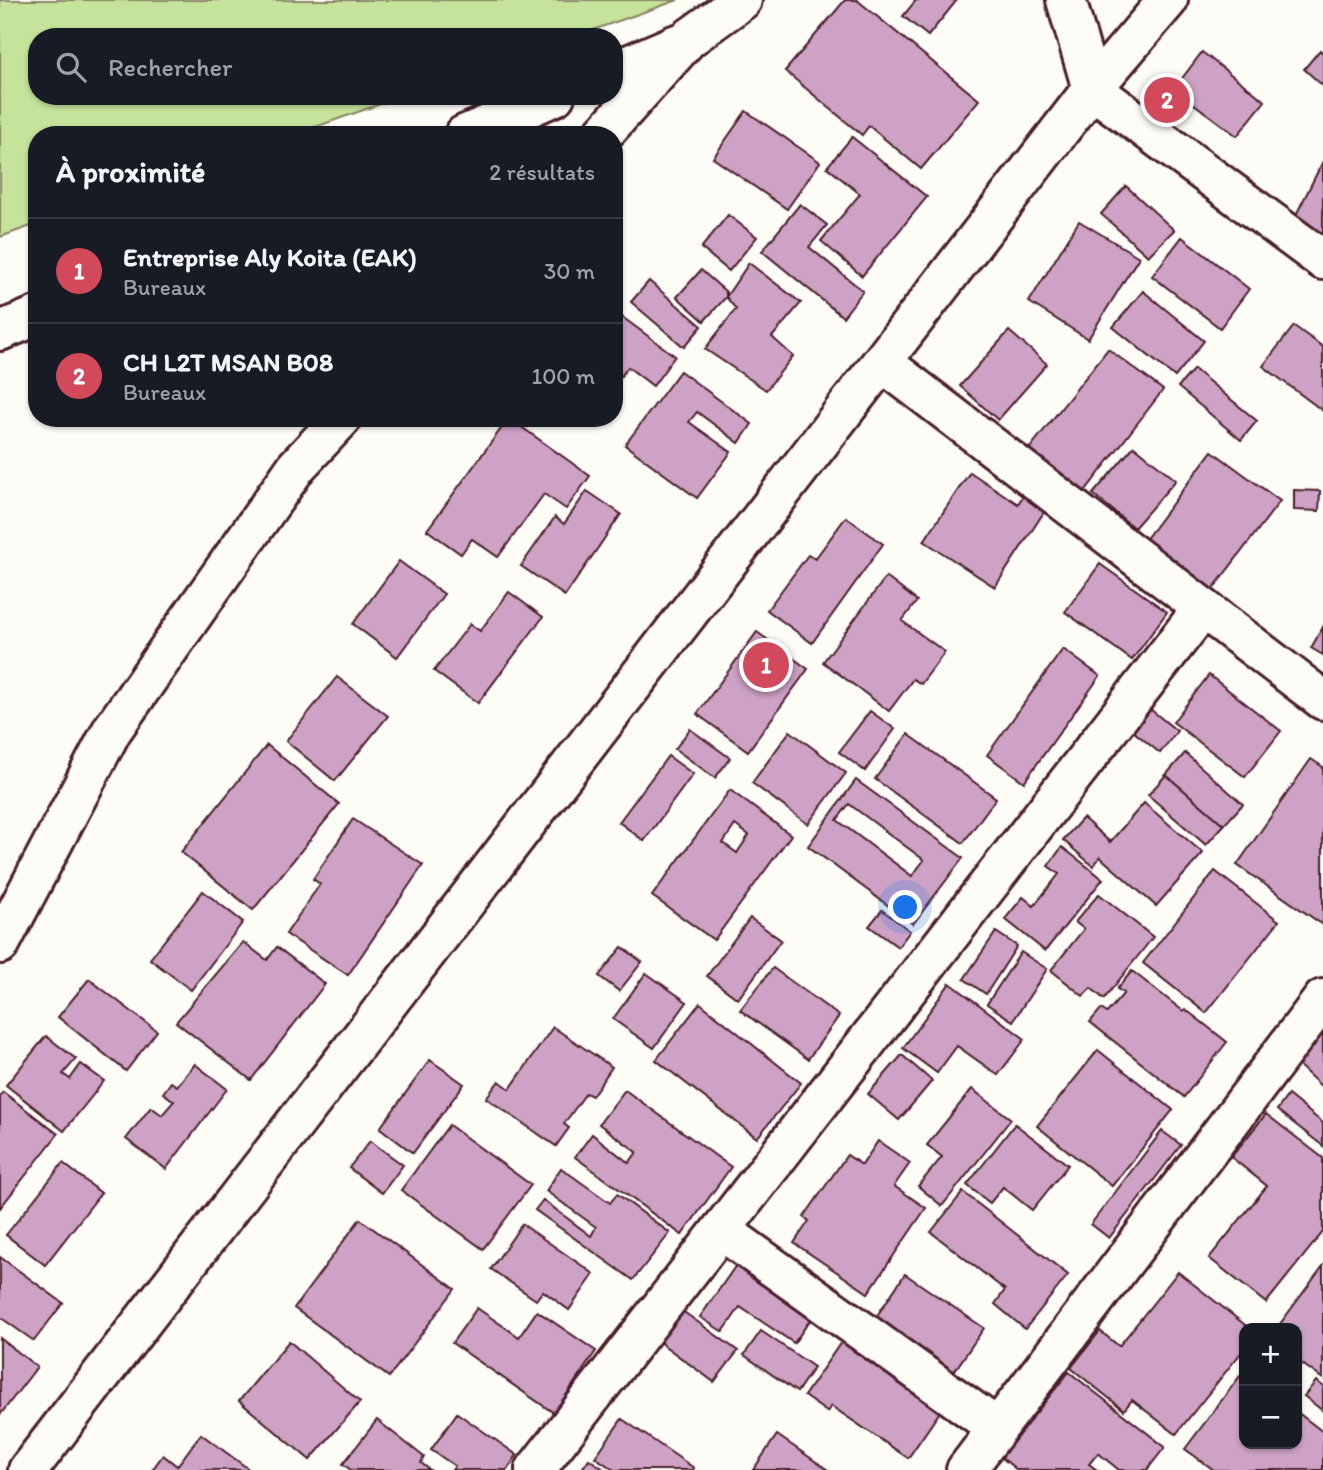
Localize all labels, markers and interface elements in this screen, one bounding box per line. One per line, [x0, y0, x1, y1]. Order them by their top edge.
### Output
search box [28, 28, 623, 105]
icon: search [52, 48, 90, 86]
text: Rechercher [108, 51, 232, 83]
pin: 2 [1144, 74, 1190, 126]
text: À proximité [56, 153, 205, 190]
text: 2 résultats [489, 158, 595, 186]
text: Entreprise Aly Koita (EAK) [123, 241, 417, 273]
text: 1 [74, 257, 84, 285]
text: 30 m [544, 257, 595, 285]
text: Bureaux [123, 273, 206, 301]
text: CH L2T MSAN B08 [123, 346, 333, 378]
text: 2 [73, 362, 85, 390]
text: 100 m [531, 362, 595, 390]
text: Bureaux [123, 378, 206, 406]
pin: 1 [743, 639, 789, 691]
your location [888, 890, 922, 924]
map controls [1239, 1323, 1302, 1449]
button: + [1239, 1323, 1302, 1386]
button: − [1239, 1386, 1302, 1449]

